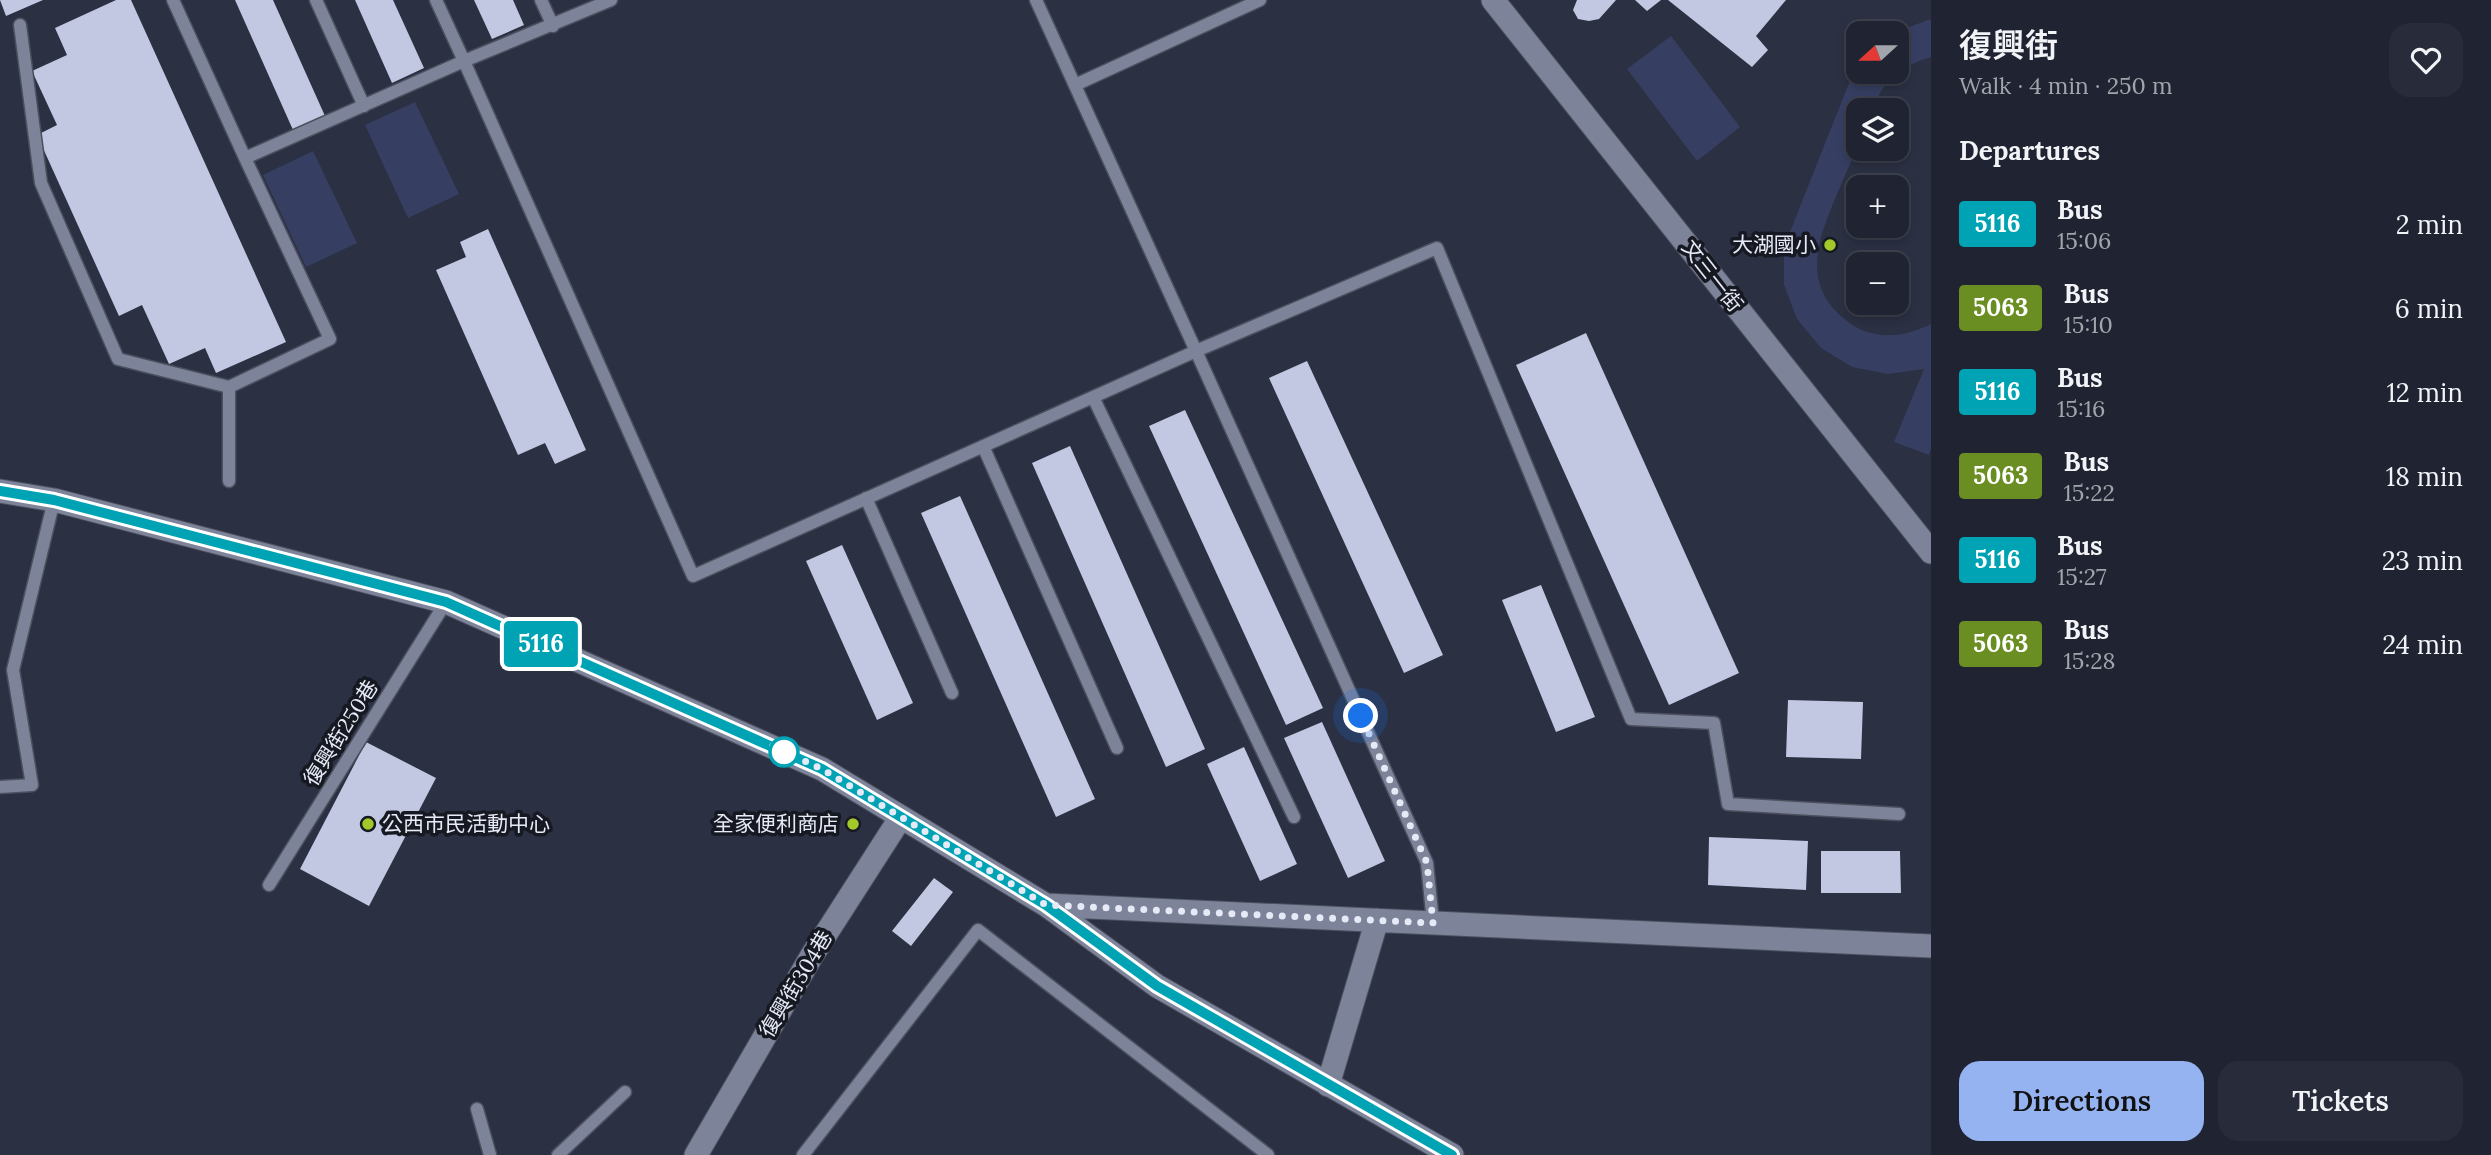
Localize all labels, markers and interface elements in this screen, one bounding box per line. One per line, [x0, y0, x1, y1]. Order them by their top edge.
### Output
north arrow [1846, 21, 1909, 84]
map controls [1846, 21, 1909, 315]
button: heart [2389, 23, 2463, 97]
text: 復興街 [1959, 24, 2058, 66]
text: Walk · 4 min · 250 m [1959, 71, 2172, 100]
button: layers [1846, 98, 1909, 161]
text: Departures [1959, 134, 2100, 167]
button: + [1846, 175, 1909, 238]
text: Bus [2057, 193, 2103, 226]
text: 5116 [1974, 208, 2021, 239]
text: 2 min [2396, 208, 2463, 241]
text: 15:06 [2057, 226, 2111, 255]
place label: 大湖國小 [1732, 231, 1816, 258]
street label: 文三一街 [1676, 234, 1749, 317]
marker: 大湖國小 [1822, 237, 1838, 253]
button: − [1846, 252, 1909, 315]
text: Bus [2063, 277, 2109, 310]
text: 5063 [1973, 292, 2028, 323]
text: 6 min [2395, 292, 2463, 325]
text: 15:10 [2063, 310, 2113, 339]
text: Bus [2057, 361, 2103, 394]
text: 5116 [1974, 376, 2021, 407]
text: 12 min [2386, 376, 2463, 409]
text: 15:16 [2057, 394, 2105, 423]
text: Bus [2063, 445, 2109, 478]
text: 5063 [1973, 460, 2028, 491]
text: 18 min [2386, 460, 2463, 493]
text: 15:22 [2063, 478, 2115, 507]
text: Bus [2057, 529, 2103, 562]
text: 5116 [1974, 544, 2021, 575]
text: 23 min [2382, 544, 2463, 577]
text: 15:27 [2057, 562, 2107, 591]
text: Bus [2063, 613, 2109, 646]
line badge: 5116 [492, 621, 590, 667]
text: 5116 [518, 628, 564, 659]
text: 5063 [1973, 628, 2028, 659]
text: 24 min [2382, 628, 2463, 661]
text: 15:28 [2063, 646, 2115, 675]
street label: 復興街250巷 [297, 675, 384, 791]
your location [1343, 698, 1378, 733]
unlabelled marker [769, 737, 799, 767]
place label: 公西市民活動中心 [382, 810, 550, 837]
place label: 全家便利商店 [713, 810, 839, 837]
marker: 公西市民活動中心 [360, 816, 376, 832]
marker: 全家便利商店 [845, 816, 861, 832]
street label: 復興街304巷 [753, 925, 838, 1042]
button: Directions [1959, 1061, 2204, 1141]
button: Tickets [2218, 1061, 2463, 1141]

